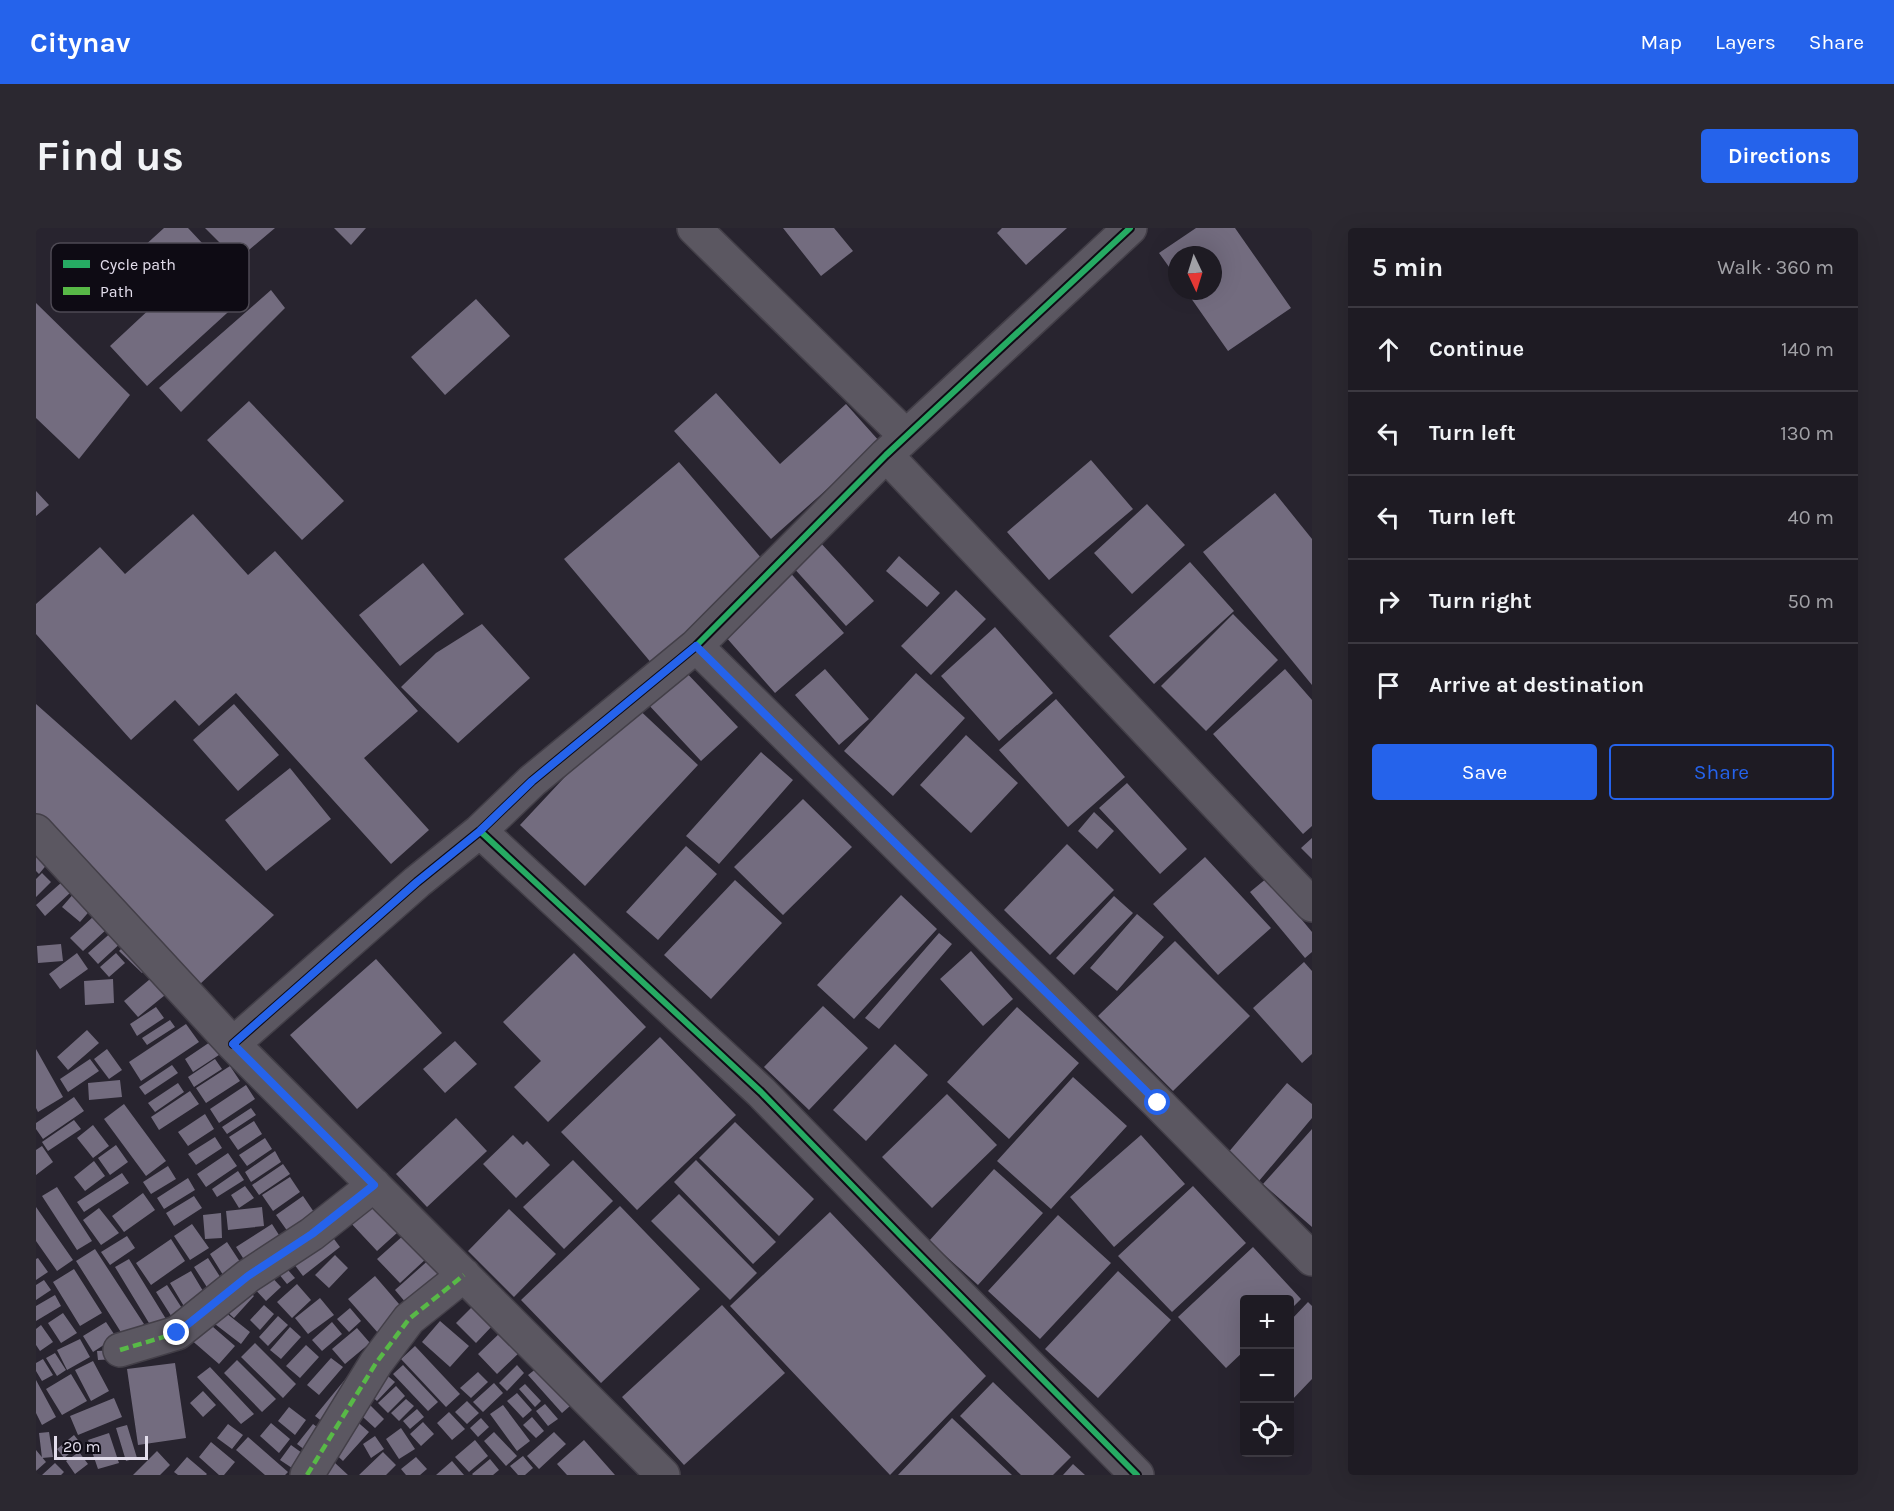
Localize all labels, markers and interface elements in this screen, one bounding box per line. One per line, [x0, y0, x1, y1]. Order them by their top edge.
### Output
text: Citynav [30, 26, 130, 59]
text: Map [1640, 30, 1682, 54]
text: Layers [1715, 30, 1776, 54]
text: Share [1809, 30, 1864, 54]
button: Directions [1701, 129, 1858, 183]
text: Find us [36, 131, 184, 181]
legend [51, 243, 249, 312]
north arrow [1168, 246, 1222, 300]
text: 5 min [1372, 252, 1443, 283]
text: Cycle path [100, 255, 176, 274]
text: Walk · 360 m [1717, 256, 1834, 279]
text: Path [100, 282, 133, 301]
icon: ahead [1372, 333, 1405, 366]
text: Continue [1429, 336, 1524, 362]
text: 140 m [1781, 338, 1834, 361]
icon: left [1372, 417, 1405, 450]
text: Turn left [1429, 420, 1516, 446]
text: 130 m [1780, 422, 1834, 445]
icon: left [1372, 501, 1405, 534]
text: Turn left [1429, 504, 1516, 530]
text: 40 m [1788, 506, 1834, 529]
icon: right [1372, 585, 1405, 618]
text: Turn right [1429, 588, 1532, 614]
text: 50 m [1787, 590, 1834, 613]
icon: arrive [1372, 669, 1405, 702]
text: Arrive at destination [1429, 672, 1644, 698]
button: Save [1372, 744, 1597, 800]
button: Share [1609, 744, 1834, 800]
route start [1144, 1089, 1170, 1115]
map controls [1240, 1295, 1294, 1457]
button: + [1240, 1295, 1294, 1349]
route end [163, 1319, 189, 1345]
button: − [1240, 1349, 1294, 1403]
button: locate [1240, 1403, 1294, 1457]
scale bar [54, 1433, 148, 1460]
text: 20 m [63, 1437, 101, 1456]

